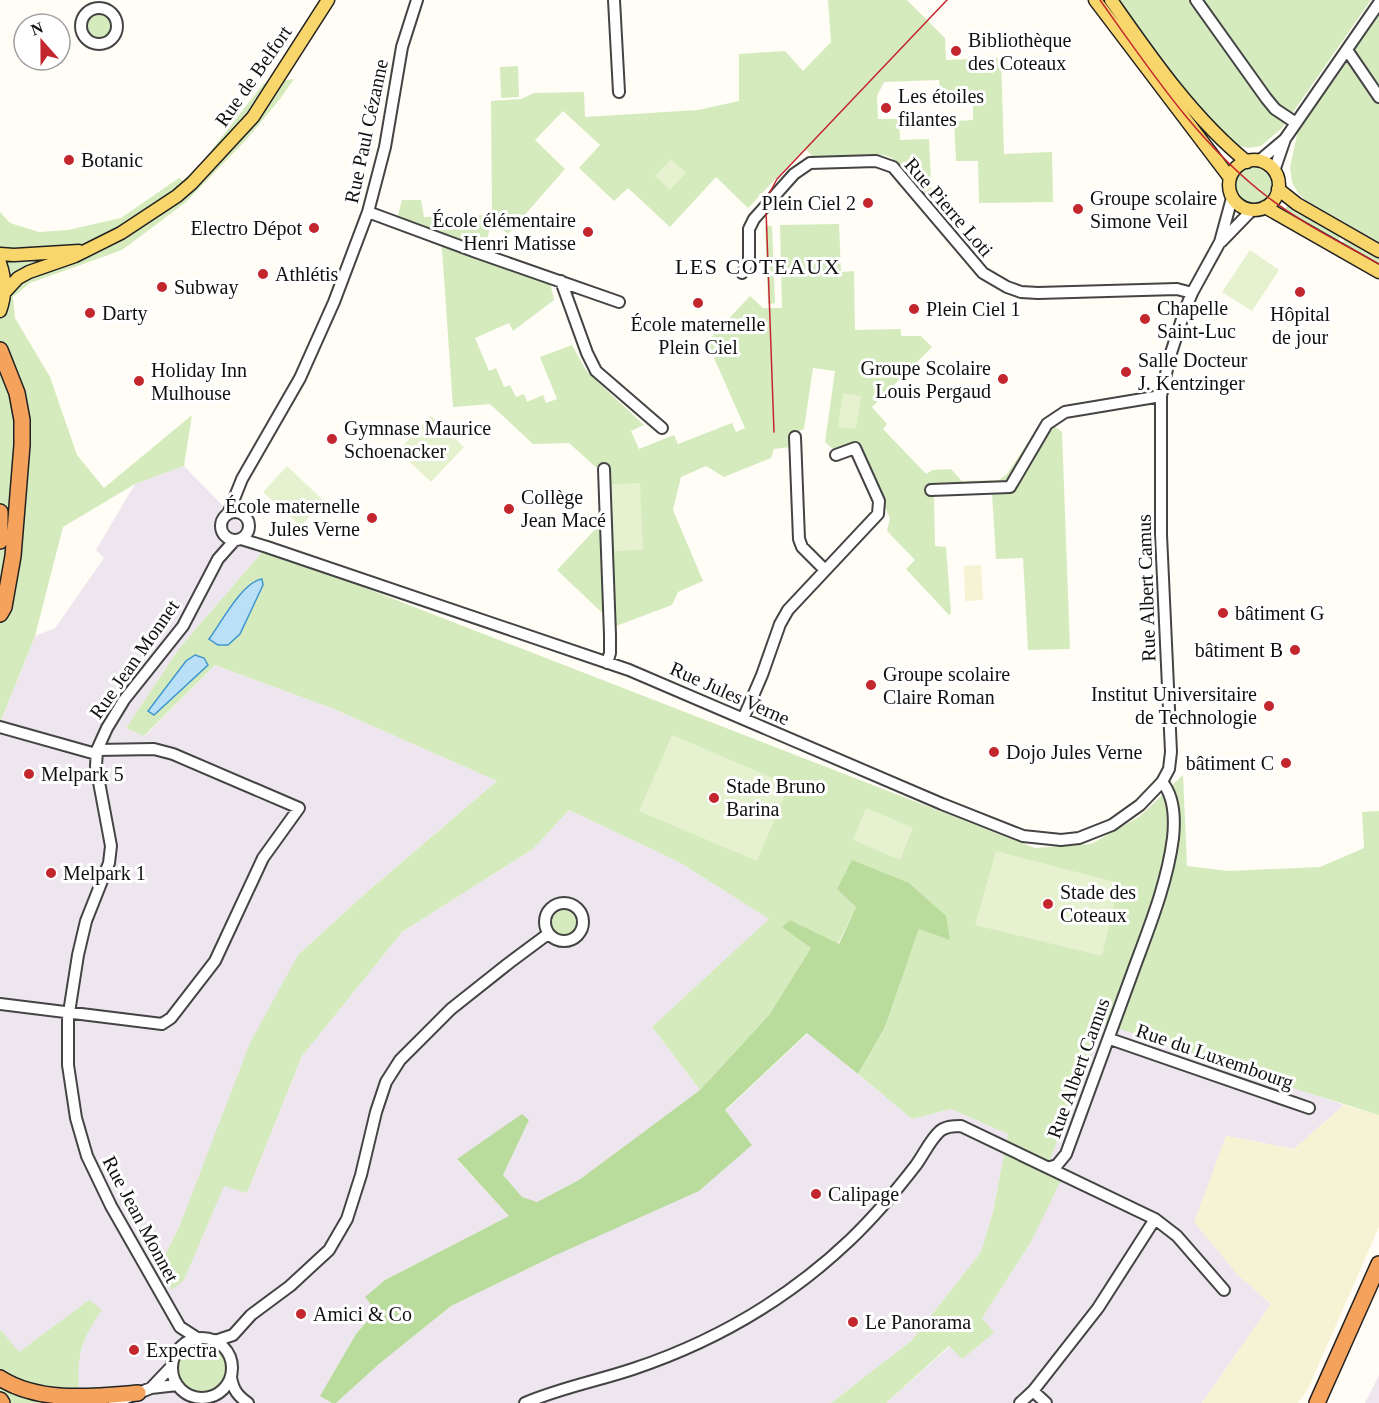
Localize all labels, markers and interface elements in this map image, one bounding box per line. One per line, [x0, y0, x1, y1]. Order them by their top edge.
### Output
north arrow [12, 12, 72, 72]
text: N [28, 18, 46, 38]
street label: Rue de Belfort [210, 21, 296, 131]
place label: Bibliothèque des Coteaux [968, 29, 1071, 74]
marker: Bibliothèque des Coteaux [949, 44, 963, 58]
street label: Rue Paul Cézanne [340, 57, 392, 205]
place label: Les étoiles filantes [898, 85, 984, 130]
marker: Les étoiles filantes [879, 101, 893, 115]
place label: Botanic [81, 149, 143, 171]
marker: Botanic [62, 153, 76, 167]
street label: Rue Pierre Loti [900, 153, 998, 261]
place label: Groupe scolaire Simone Veil [1090, 187, 1217, 232]
place label: Plein Ciel 2 [762, 192, 856, 214]
marker: Plein Ciel 2 [861, 196, 875, 210]
marker: Groupe scolaire Simone Veil [1071, 202, 1085, 216]
place label: École élémentaire Henri Matisse [432, 209, 576, 254]
place label: Electro Dépot [190, 217, 302, 240]
marker: Electro Dépot [307, 221, 321, 235]
marker: École élémentaire Henri Matisse [581, 225, 595, 239]
district label: LES COTEAUX [675, 254, 841, 279]
place label: Athlétis [275, 263, 339, 285]
marker: Athlétis [256, 267, 270, 281]
place label: Subway [174, 276, 238, 299]
marker: Subway [155, 280, 169, 294]
marker: Hôpital de jour [1293, 285, 1307, 299]
marker: École maternelle Plein Ciel [691, 296, 705, 310]
place label: Chapelle Saint-Luc [1157, 297, 1236, 342]
place label: Plein Ciel 1 [926, 298, 1020, 320]
place label: Darty [102, 302, 148, 325]
marker: Plein Ciel 1 [907, 302, 921, 316]
place label: Hôpital de jour [1270, 303, 1330, 349]
marker: Darty [83, 306, 97, 320]
marker: Chapelle Saint-Luc [1138, 312, 1152, 326]
place label: École maternelle Plein Ciel [631, 313, 766, 358]
place label: Salle Docteur J. Kentzinger [1138, 349, 1248, 395]
place label: Groupe Scolaire Louis Pergaud [860, 357, 991, 403]
place label: Holiday Inn Mulhouse [151, 359, 247, 404]
marker: Salle Docteur J. Kentzinger [1119, 365, 1133, 379]
marker: Groupe Scolaire Louis Pergaud [996, 372, 1010, 386]
marker: Holiday Inn Mulhouse [132, 374, 146, 388]
place label: Gymnase Maurice Schoenacker [344, 417, 491, 462]
marker: Gymnase Maurice Schoenacker [325, 432, 339, 446]
place label: Collège Jean Macé [521, 486, 606, 531]
place label: École maternelle Jules Verne [225, 495, 360, 540]
marker: Collège Jean Macé [502, 502, 516, 516]
marker: École maternelle Jules Verne [365, 511, 379, 525]
street label: Rue Albert Camus [1132, 514, 1160, 662]
street label: Rue Jean Monnet [85, 595, 183, 723]
place label: bâtiment G [1235, 602, 1324, 624]
marker: bâtiment G [1216, 606, 1230, 620]
place label: bâtiment B [1195, 639, 1283, 661]
marker: bâtiment B [1288, 643, 1302, 657]
street label: Rue Jules Verne [667, 657, 793, 729]
place label: Groupe scolaire Claire Roman [883, 663, 1010, 708]
marker: Groupe scolaire Claire Roman [864, 678, 878, 692]
place label: Institut Universitaire de Technologie [1091, 683, 1257, 729]
marker: Institut Universitaire de Technologie [1262, 699, 1276, 713]
place label: Dojo Jules Verne [1006, 741, 1142, 764]
marker: Dojo Jules Verne [987, 745, 1001, 759]
place label: bâtiment C [1186, 752, 1274, 774]
marker: bâtiment C [1279, 756, 1293, 770]
place label: Melpark 5 [41, 763, 124, 786]
marker: Melpark 5 [22, 767, 36, 781]
place label: Stade Bruno Barina [726, 775, 825, 820]
marker: Stade Bruno Barina [707, 791, 721, 805]
place label: Melpark 1 [63, 862, 146, 885]
marker: Melpark 1 [44, 866, 58, 880]
place label: Stade des Coteaux [1060, 881, 1136, 926]
marker: Stade des Coteaux [1041, 897, 1055, 911]
street label: Rue Albert Camus [1042, 995, 1114, 1141]
street label: Rue du Luxembourg [1133, 1019, 1297, 1094]
street label: Rue Jean Monnet [98, 1152, 184, 1286]
place label: Calipage [828, 1183, 899, 1206]
marker: Calipage [809, 1187, 823, 1201]
place label: Amici & Co [313, 1303, 412, 1325]
marker: Amici & Co [294, 1307, 308, 1321]
place label: Le Panorama [865, 1311, 971, 1333]
marker: Le Panorama [846, 1315, 860, 1329]
place label: Expectra [146, 1339, 217, 1362]
marker: Expectra [127, 1343, 141, 1357]

